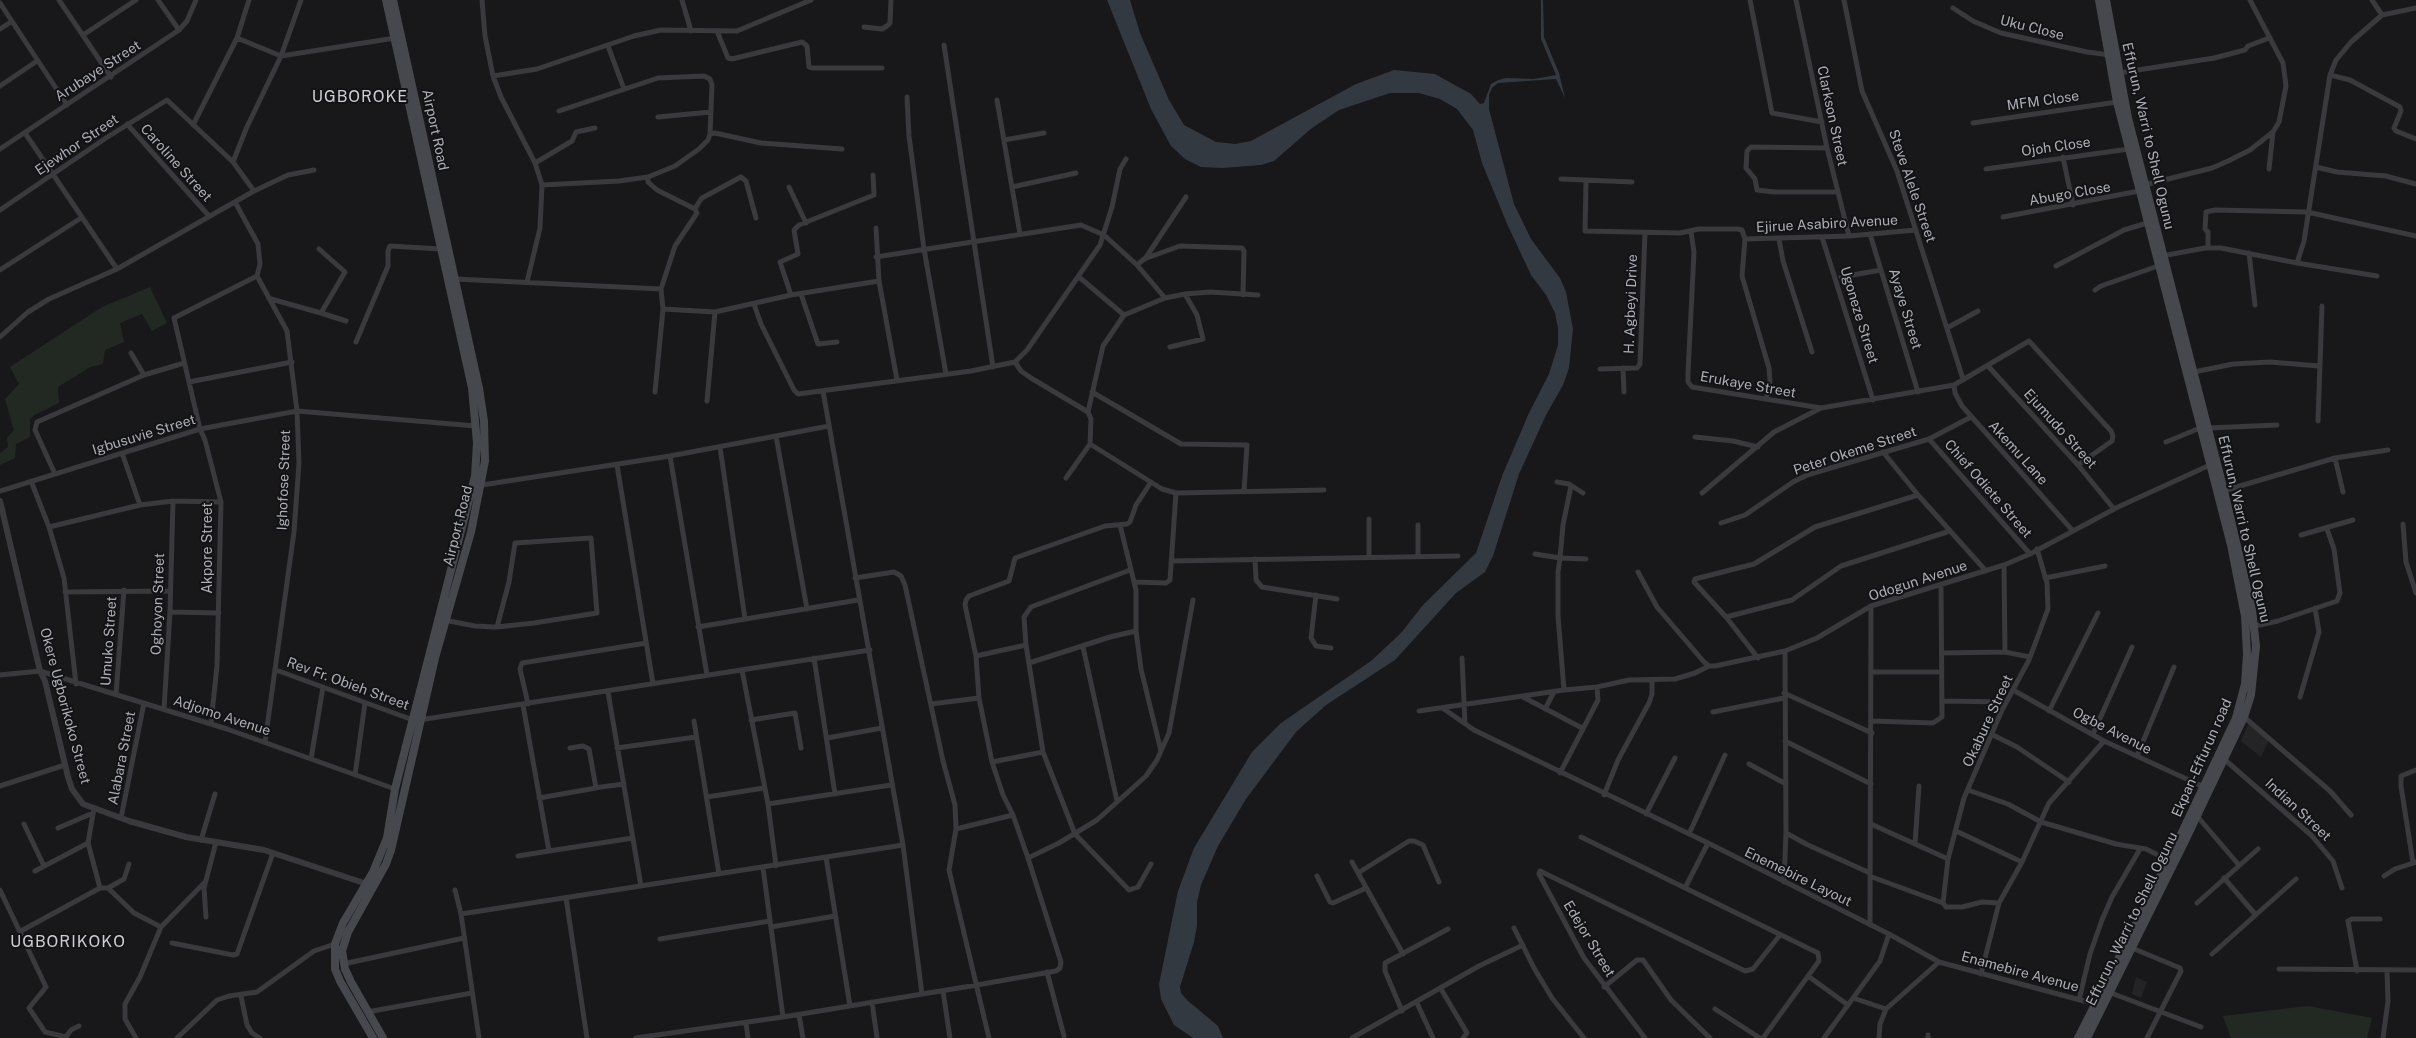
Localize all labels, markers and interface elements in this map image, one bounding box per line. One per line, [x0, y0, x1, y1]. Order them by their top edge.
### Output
street label: Uku Close [1998, 12, 2066, 44]
street label: Arubaye Street [52, 37, 144, 105]
street label: Effurun, Warri to Shell Ogunu [2118, 41, 2178, 231]
street label: Clarkson Street [1813, 64, 1851, 168]
district label: UGBOROKE [311, 87, 409, 107]
street label: Airport Road [418, 88, 452, 172]
street label: MFM Close [2006, 88, 2080, 114]
street label: Ejewhor Street [32, 111, 122, 179]
street label: Caroline Street [137, 121, 215, 205]
street label: Steve Alele Street [1885, 127, 1939, 245]
street label: Ojoh Close [2020, 134, 2092, 160]
street label: Abugo Close [2028, 179, 2112, 209]
street label: Ejirue Asabiro Avenue [1756, 212, 1898, 236]
street label: H. Agbeyi Drive [1621, 254, 1641, 354]
street label: Ugoneze Street [1836, 264, 1882, 366]
street label: Ayaye Street [1885, 267, 1925, 351]
street label: Erukaye Street [1699, 368, 1797, 402]
street label: Ejumudo Street [2020, 386, 2100, 472]
street label: Igbusuvie Street [90, 411, 198, 459]
street label: Akemu Lane [1985, 417, 2051, 489]
street label: Peter Okeme Street [1791, 423, 1919, 479]
street label: Ighofose Street [274, 429, 294, 531]
street label: Effurun, Warri to Shell Ogunu [2214, 434, 2274, 624]
street label: Chief Odiete Street [1941, 436, 2035, 542]
street label: Airport Road [440, 484, 476, 568]
street label: Akpore Street [200, 502, 216, 594]
street label: Oghoyon Street [148, 553, 168, 655]
street label: Odogun Avenue [1867, 557, 1969, 605]
street label: Umuko Street [97, 596, 121, 686]
street label: Okere Ugborikoko Street [36, 626, 94, 786]
street label: Rev Fr. Obieh Street [284, 654, 412, 714]
street label: Okabure Street [1959, 672, 2017, 770]
street label: Adjomo Avenue [171, 692, 273, 740]
street label: Ekpan-Effurun road [2168, 696, 2236, 820]
street label: Ogbe Avenue [2070, 704, 2154, 758]
street label: Alabara Street [105, 710, 139, 806]
street label: Indian Street [2262, 775, 2334, 845]
street label: Effurun, Warri to Shell Ogunu [2083, 829, 2181, 1009]
street label: Enemebire Layout [1742, 844, 1854, 910]
street label: Edejor Street [1560, 898, 1618, 980]
district label: UGBORIKOKO [9, 932, 127, 952]
street label: Enamebire Avenue [1959, 948, 2081, 996]

